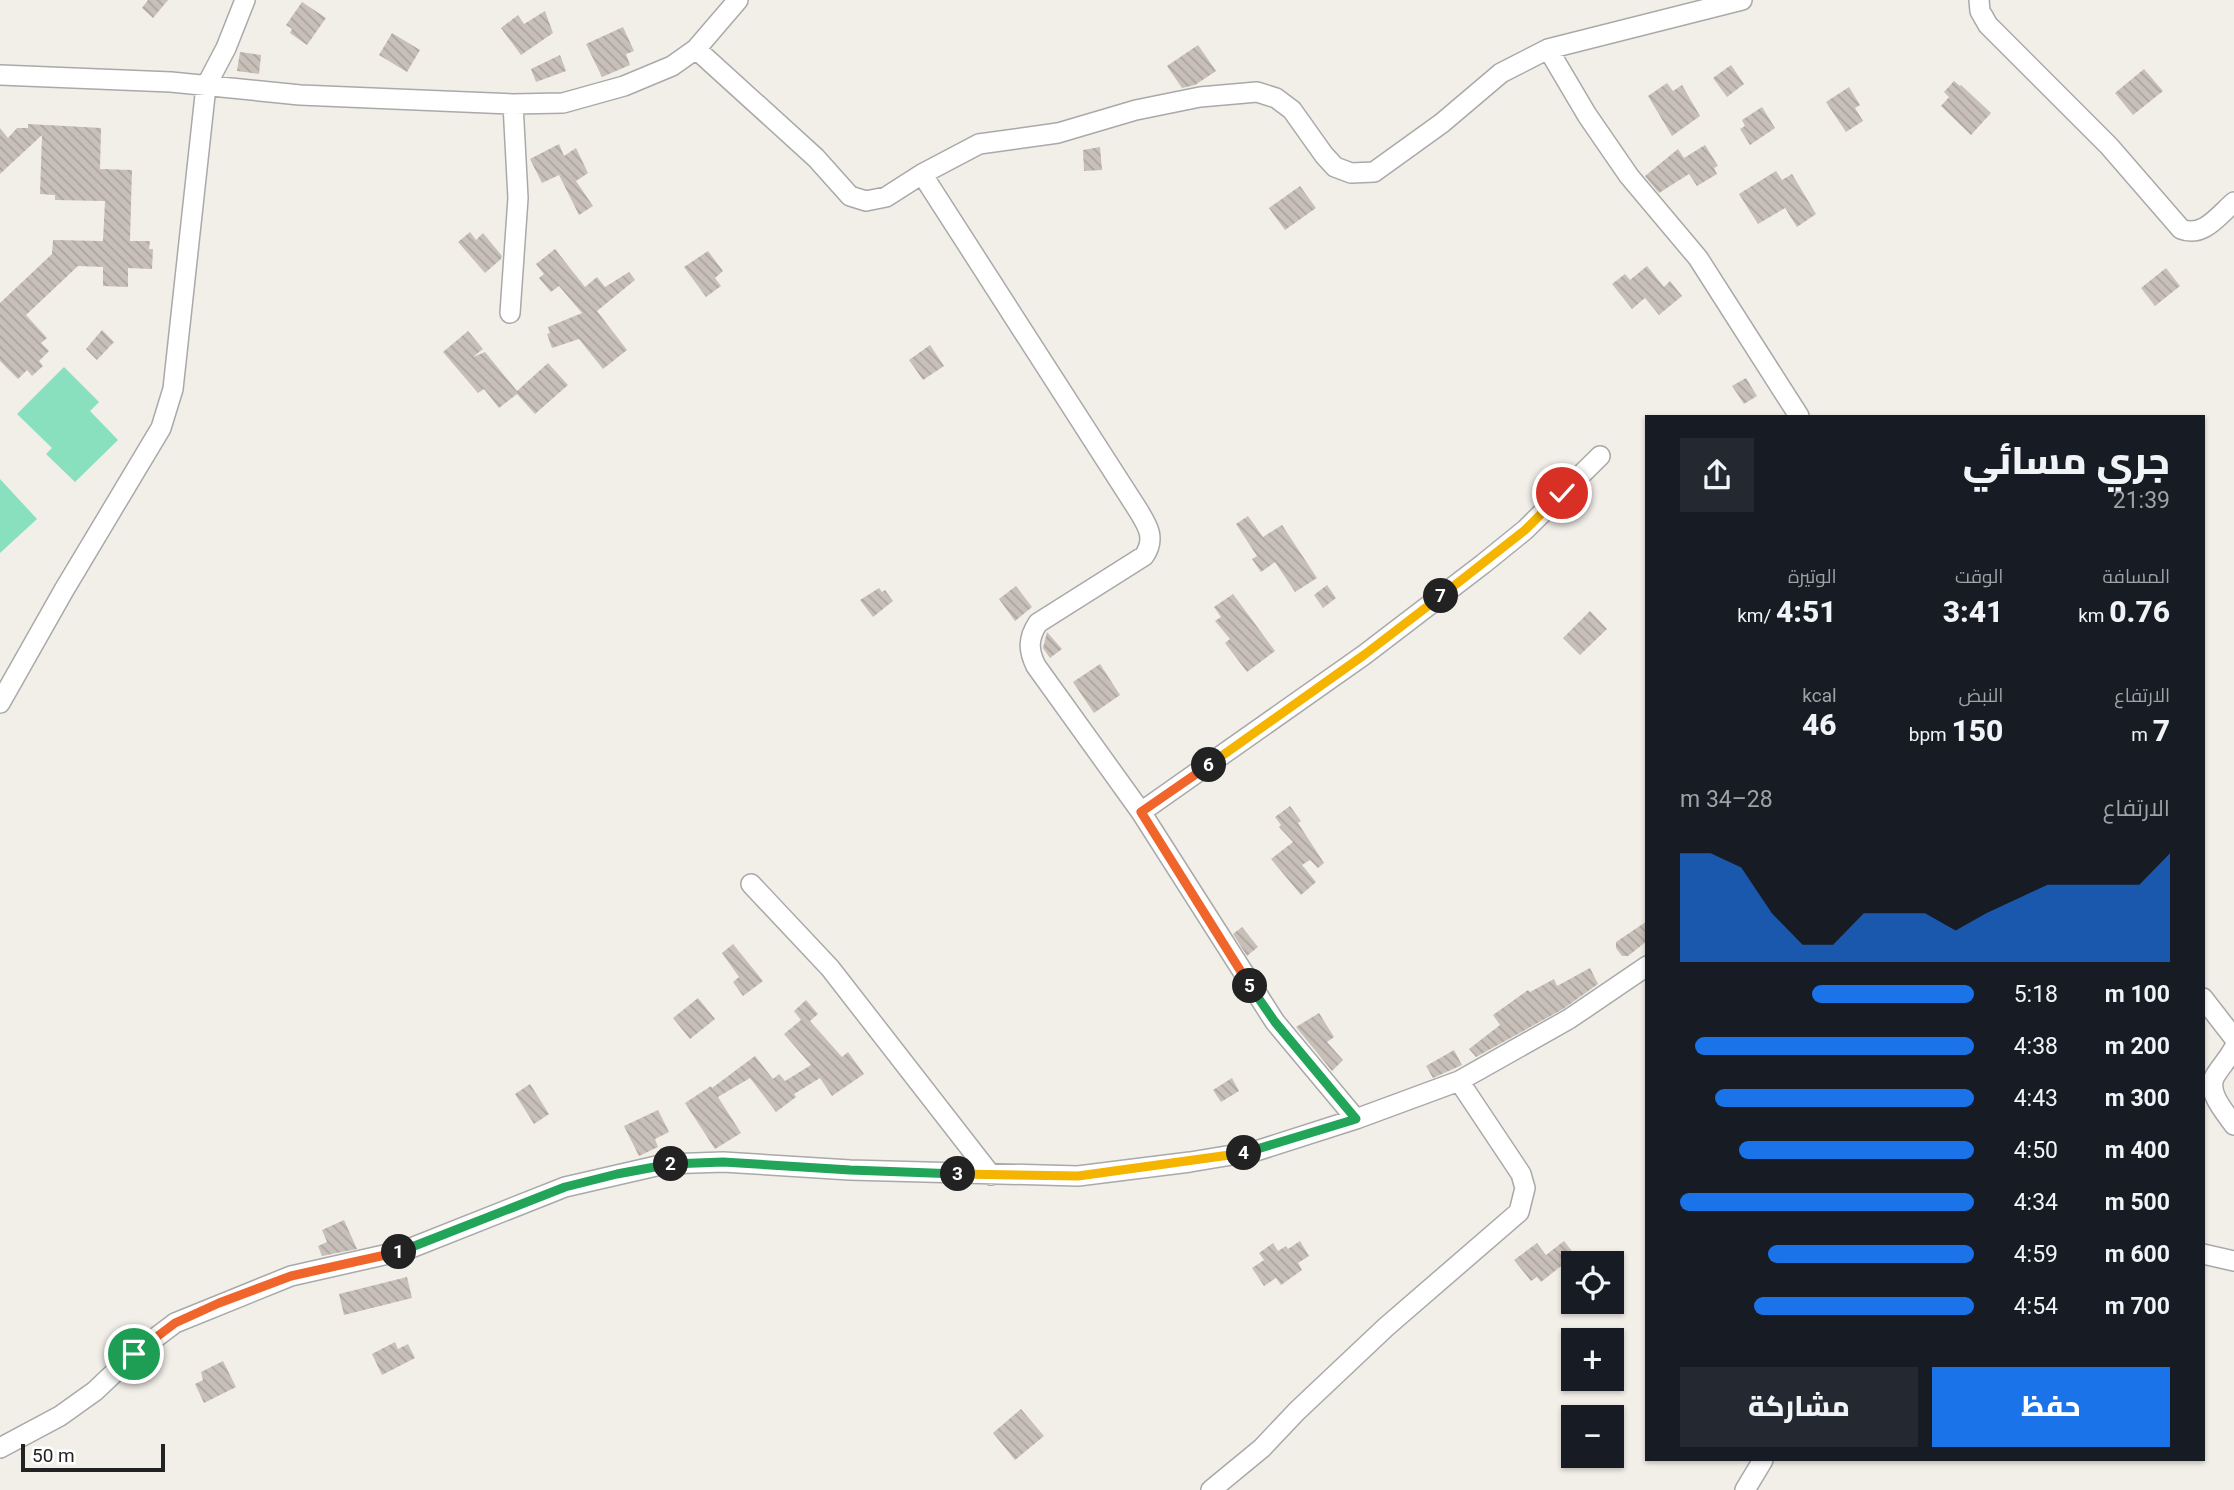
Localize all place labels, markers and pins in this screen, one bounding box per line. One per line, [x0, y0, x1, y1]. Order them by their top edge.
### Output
pin [1532, 463, 1592, 523]
pin: 7 [1424, 578, 1458, 614]
pin: 6 [1192, 748, 1226, 782]
pin: 5 [1232, 968, 1268, 1004]
pin: 4 [1226, 1136, 1262, 1170]
pin: 2 [654, 1146, 688, 1182]
pin: 3 [940, 1156, 976, 1192]
pin: 1 [382, 1234, 416, 1270]
pin [104, 1324, 164, 1384]

